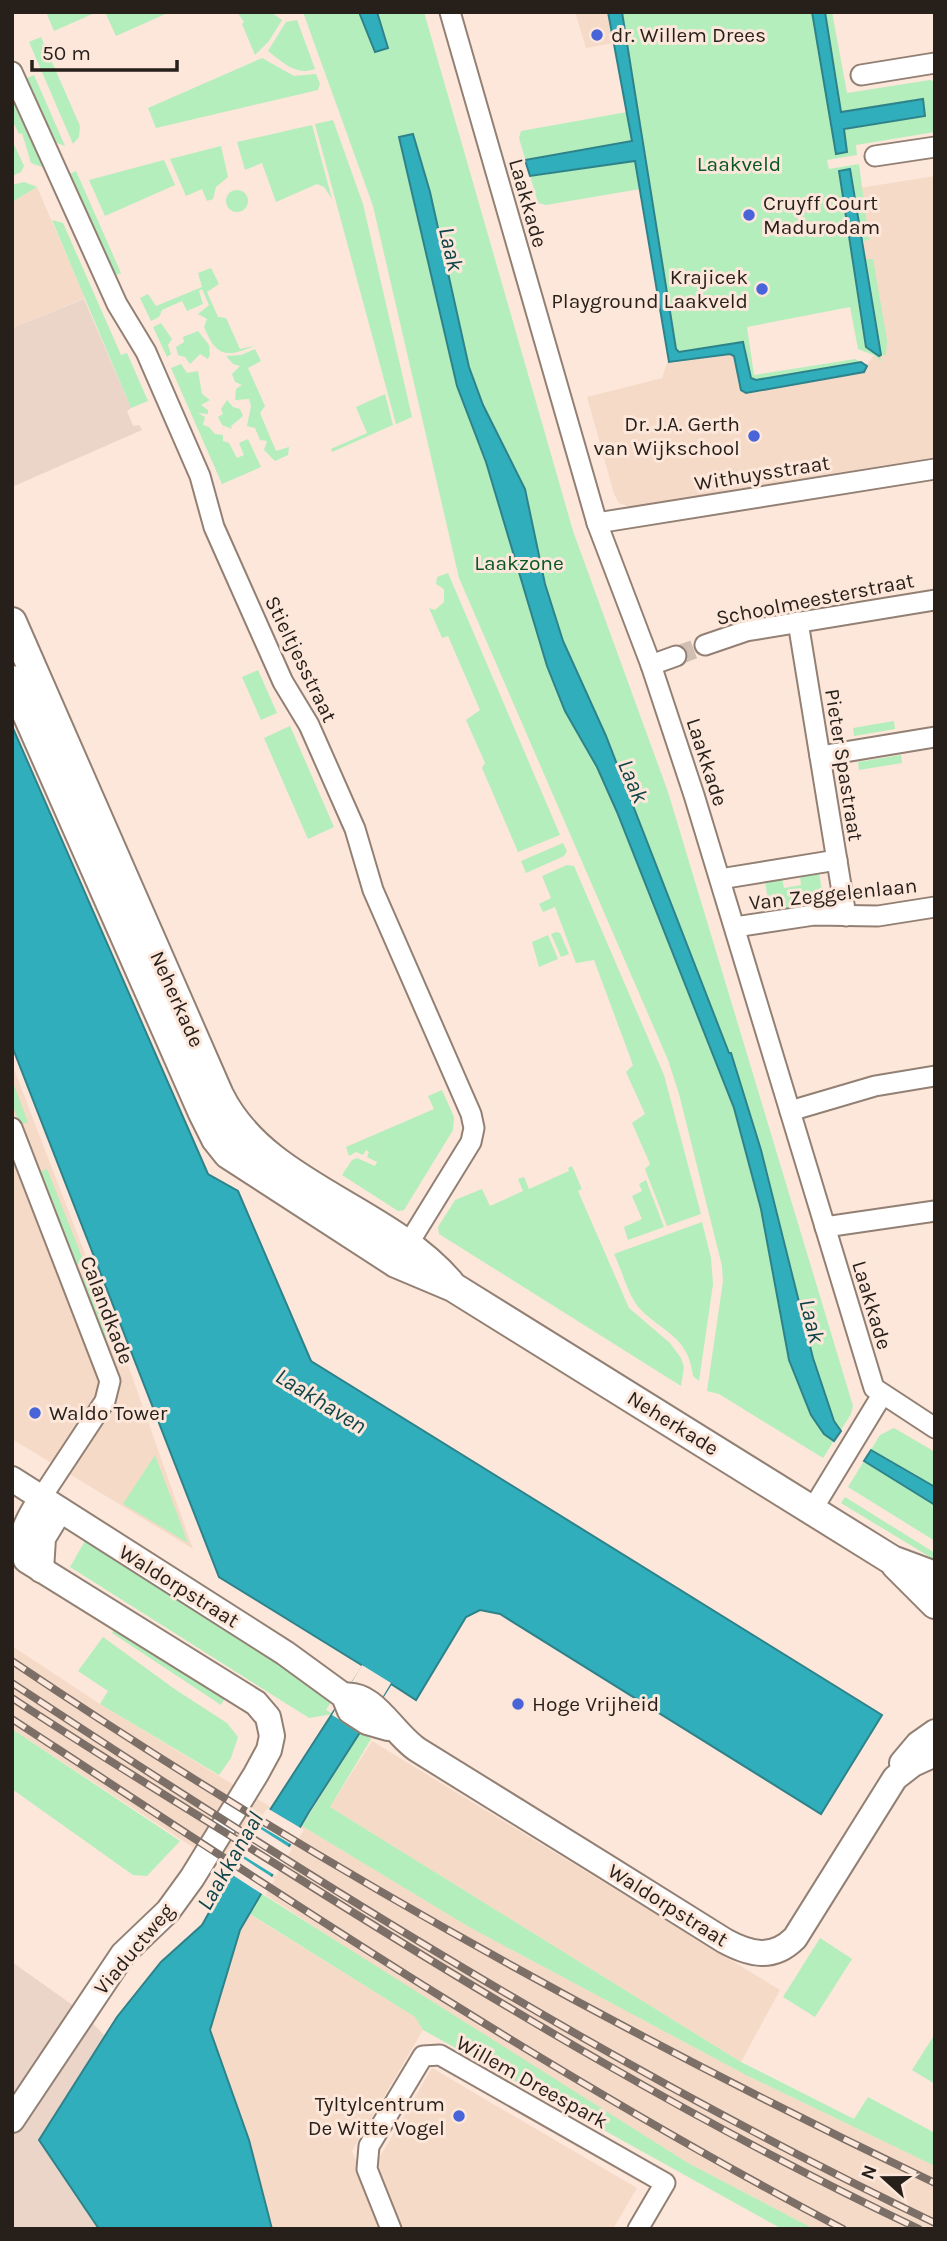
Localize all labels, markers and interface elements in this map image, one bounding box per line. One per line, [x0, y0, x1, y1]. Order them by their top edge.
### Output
place label: dr. Willem Drees [611, 23, 766, 47]
marker: dr. Willem Drees [589, 27, 605, 43]
scale bar [32, 28, 177, 72]
text: 50 m [42, 41, 91, 65]
park label: Laakveld [697, 152, 781, 176]
street label: Laakkade [504, 156, 552, 250]
place label: Cruyff Court Madurodam [763, 191, 880, 239]
marker: Cruyff Court Madurodam [741, 207, 757, 223]
water label: Laak [433, 224, 469, 274]
place label: Krajicek Playground Laakveld [551, 265, 748, 313]
marker: Krajicek Playground Laakveld [754, 281, 770, 297]
place label: Dr. J.A. Gerth van Wijkschool [593, 412, 740, 460]
marker: Dr. J.A. Gerth van Wijkschool [746, 428, 762, 444]
street label: Withuysstraat [693, 450, 831, 496]
park label: Laakzone [474, 551, 564, 575]
street label: Schoolmeesterstraat [714, 568, 916, 630]
street label: Stieltjesstraat [260, 592, 342, 726]
street label: Pieter Spastraat [820, 687, 868, 843]
street label: Laakkade [681, 715, 733, 809]
water label: Laak [612, 755, 654, 807]
street label: Van Zeggelenlaan [748, 873, 918, 915]
street label: Neherkade [145, 947, 209, 1051]
street label: Calandkade [75, 1253, 139, 1367]
street label: Laakkade [847, 1258, 897, 1352]
water label: Laak [794, 1296, 831, 1346]
water label: Laakhaven [271, 1362, 371, 1440]
street label: Neherkade [623, 1386, 723, 1460]
place label: Waldo Tower [49, 1401, 168, 1425]
marker: Waldo Tower [27, 1405, 43, 1421]
street label: Waldorpstraat [115, 1540, 243, 1632]
place label: Hoge Vrijheid [532, 1692, 659, 1716]
marker: Hoge Vrijheid [510, 1696, 526, 1712]
water label: Laakkanaal [191, 1807, 269, 1915]
street label: Waldorpstraat [604, 1859, 732, 1951]
street label: Viaductweg [89, 1899, 179, 1999]
street label: Willem Dreespark [452, 2030, 612, 2134]
place label: Tyltylcentrum De Witte Vogel [308, 2092, 445, 2140]
marker: Tyltylcentrum De Witte Vogel [451, 2108, 467, 2124]
north arrow [849, 2143, 919, 2213]
text: N [856, 2162, 882, 2183]

